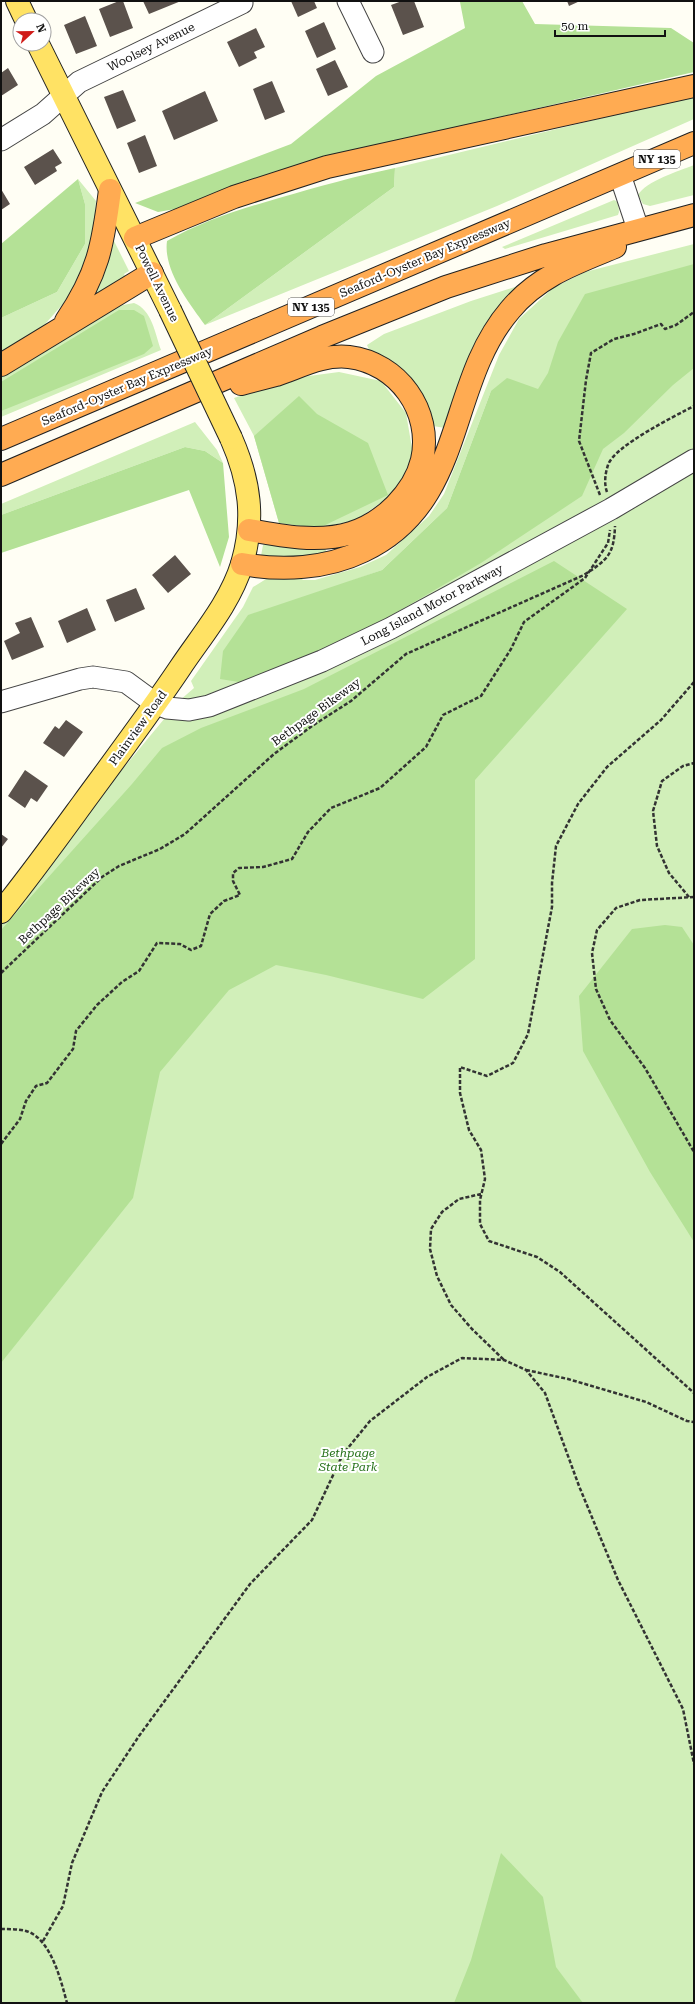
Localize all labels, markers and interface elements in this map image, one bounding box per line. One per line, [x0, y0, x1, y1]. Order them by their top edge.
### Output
north arrow [12, 12, 52, 52]
scale bar [555, 12, 665, 38]
text: 50 m [561, 19, 588, 33]
street label: Woolsey Avenue [105, 20, 197, 74]
text: N [33, 22, 49, 35]
road number: NY 135 [634, 150, 680, 168]
street label: Seaford-Oyster Bay Expressway [338, 215, 513, 300]
street label: Powell Avenue [132, 242, 182, 324]
road number: NY 135 [288, 298, 334, 316]
street label: Seaford-Oyster Bay Expressway [40, 343, 215, 428]
street label: Long Island Motor Parkway [358, 561, 506, 649]
street label: Bethpage Bikeway [269, 675, 364, 749]
street label: Plainview Road [106, 688, 170, 768]
street label: Bethpage Bikeway [16, 864, 103, 947]
park label: Bethpage State Park [318, 1446, 378, 1474]

